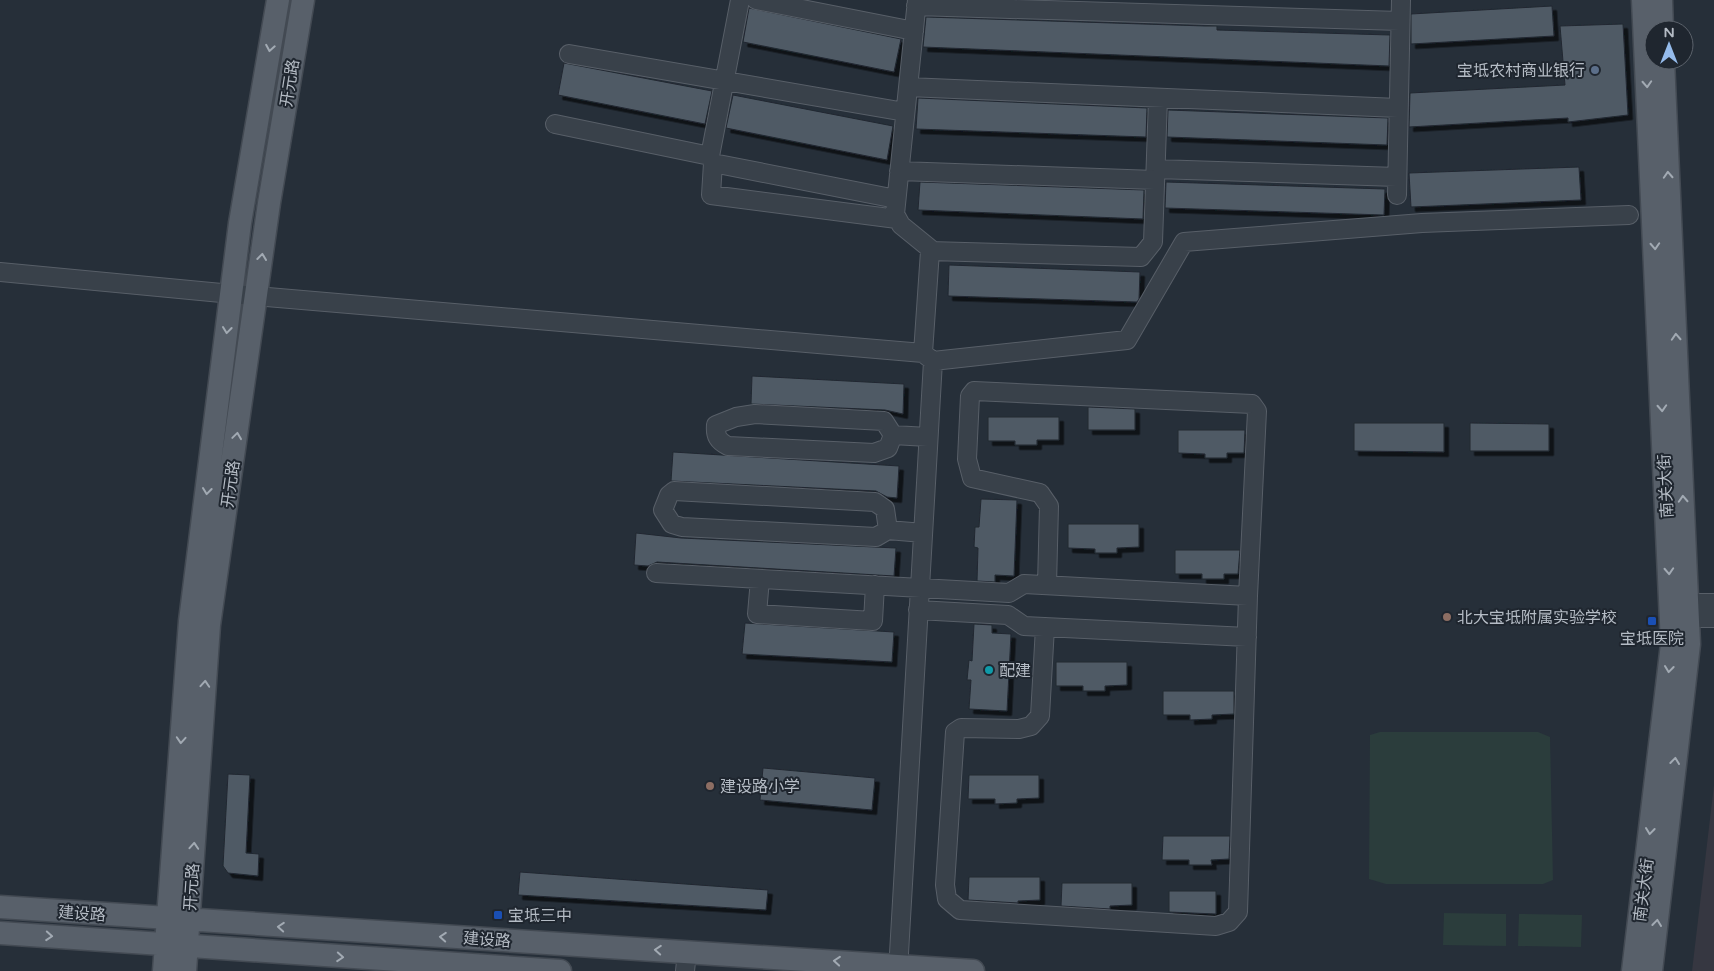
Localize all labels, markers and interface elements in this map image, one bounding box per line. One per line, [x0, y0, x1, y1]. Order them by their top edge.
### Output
north arrow [1644, 20, 1694, 70]
text: N [1663, 24, 1675, 41]
one-way arrow [265, 44, 275, 52]
street label: 开元路 [276, 58, 304, 108]
place label: 宝坻农村商业银行 [1457, 61, 1585, 81]
marker: 宝坻农村商业银行 [1589, 64, 1601, 76]
one-way arrow [1642, 80, 1653, 88]
one-way arrow [1663, 170, 1674, 178]
one-way arrow [1649, 242, 1660, 250]
one-way arrow [256, 253, 267, 261]
one-way arrow [222, 326, 233, 334]
one-way arrow [1670, 333, 1681, 341]
one-way arrow [1656, 405, 1667, 413]
one-way arrow [231, 431, 242, 439]
street label: 南关大街 [1654, 453, 1678, 518]
street label: 开元路 [218, 459, 244, 509]
one-way arrow [202, 487, 212, 495]
one-way arrow [1678, 495, 1688, 503]
one-way arrow [1664, 567, 1674, 575]
place label: 北大宝坻附属实验学校 [1457, 608, 1617, 628]
marker: 北大宝坻附属实验学校 [1441, 611, 1453, 623]
marker: 宝坻医院 [1646, 615, 1658, 627]
place label: 宝坻医院 [1620, 629, 1684, 649]
place label: 配建 [999, 661, 1031, 681]
marker: 配建 [983, 664, 995, 676]
one-way arrow [1664, 666, 1675, 674]
one-way arrow [200, 679, 211, 687]
one-way arrow [176, 736, 187, 744]
one-way arrow [1669, 757, 1680, 765]
place label: 建设路小学 [720, 777, 800, 797]
marker: 建设路小学 [704, 780, 716, 792]
one-way arrow [1645, 827, 1656, 835]
one-way arrow [188, 841, 199, 849]
street label: 南关大街 [1630, 857, 1658, 923]
street label: 开元路 [180, 862, 204, 912]
street label: 建设路 [57, 902, 107, 926]
place label: 宝坻三中 [508, 906, 572, 926]
marker: 宝坻三中 [492, 909, 504, 921]
one-way arrow [1651, 918, 1662, 926]
one-way arrow [277, 921, 285, 932]
street label: 建设路 [462, 928, 512, 952]
one-way arrow [45, 931, 53, 942]
one-way arrow [439, 931, 447, 942]
one-way arrow [653, 944, 661, 955]
one-way arrow [337, 951, 345, 962]
one-way arrow [833, 956, 841, 967]

